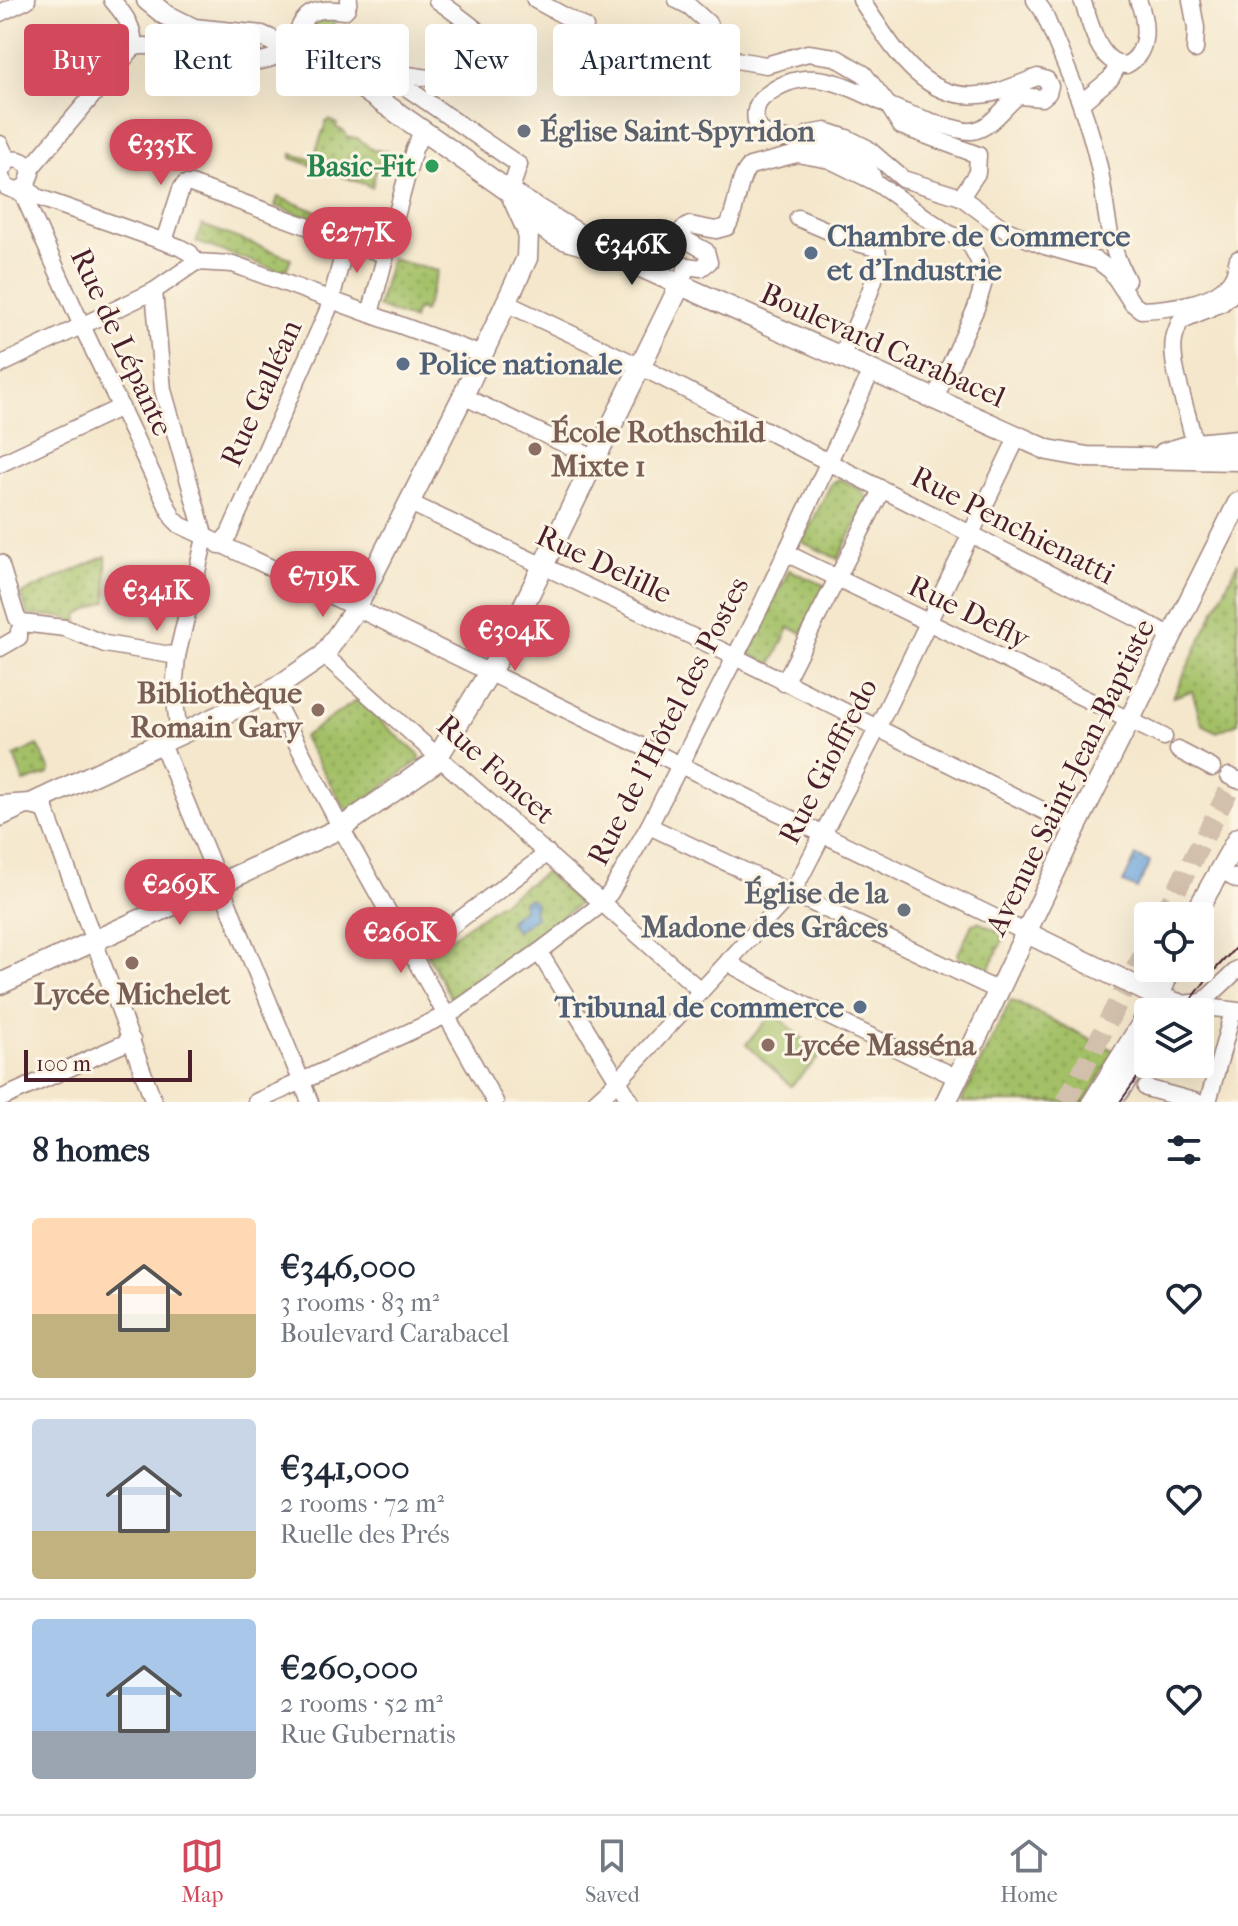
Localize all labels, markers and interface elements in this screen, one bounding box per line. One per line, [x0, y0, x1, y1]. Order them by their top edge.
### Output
chip: Buy [24, 24, 129, 96]
chip: Rent [145, 24, 260, 96]
chip: Filters [276, 24, 409, 96]
chip: New [425, 24, 537, 96]
chip: Apartment [553, 24, 740, 96]
place label: Église Saint-Spyridon [540, 113, 816, 149]
pin: €335K [105, 119, 217, 187]
marker: Église Saint-Spyridon [515, 122, 533, 140]
text: €335K [128, 129, 194, 160]
place label: Basic-Fit [306, 149, 416, 184]
marker: Basic-Fit [423, 157, 441, 175]
pin: €277K [301, 207, 413, 275]
text: €277K [321, 217, 393, 248]
pin: €346K [576, 219, 688, 287]
place label: Chambre de Commerce et d'Industrie [827, 219, 1130, 288]
text: €346K [595, 229, 669, 260]
street label: Rue de Lépante [63, 243, 180, 442]
marker: Chambre de Commerce et d'Industrie [802, 244, 820, 262]
street label: Boulevard Carabacel [755, 276, 1011, 415]
street label: Rue Galléan [214, 314, 310, 472]
place label: Police nationale [419, 347, 623, 382]
marker: Police nationale [394, 355, 412, 373]
place label: École Rothschild Mixte 1 [551, 414, 767, 484]
marker: École Rothschild Mixte 1 [526, 440, 544, 458]
street label: Rue Penchienatti [905, 459, 1121, 592]
street label: Rue Delille [531, 518, 677, 611]
pin: €719K [267, 551, 379, 619]
text: €719K [288, 561, 358, 592]
pin: €341K [101, 565, 213, 633]
street label: Rue Defly [903, 568, 1036, 657]
street label: Rue de l'Hôtel des Postes [580, 571, 757, 871]
text: €341K [122, 575, 192, 606]
pin: €304K [459, 605, 571, 673]
street label: Avenue Saint-Jean-Baptiste [978, 613, 1162, 942]
text: €304K [478, 615, 552, 646]
street label: Rue Gioffredo [772, 673, 885, 850]
place label: Bibliothèque Romain Gary [130, 676, 304, 745]
marker: Bibliothèque Romain Gary [309, 701, 327, 719]
street label: Rue Foncet [430, 707, 562, 832]
pin: €269K [124, 859, 236, 927]
text: €269K [142, 869, 218, 900]
place label: Église de la Madone des Grâces [641, 875, 889, 945]
marker: Église de la Madone des Grâces [895, 901, 913, 919]
map controls [1134, 902, 1214, 1078]
button: locate [1134, 902, 1214, 982]
pin: €260K [345, 907, 457, 975]
text: €260K [363, 917, 439, 948]
marker: Lycée Michelet [123, 954, 141, 972]
place label: Lycée Michelet [34, 977, 231, 1012]
place label: Tribunal de commerce [554, 990, 844, 1025]
marker: Tribunal de commerce [851, 998, 869, 1016]
button: layers [1134, 998, 1214, 1078]
place label: Lycée Masséna [784, 1028, 977, 1063]
marker: Lycée Masséna [759, 1036, 777, 1054]
scale bar [24, 1046, 192, 1082]
text: 100 m [36, 1051, 91, 1077]
icon: filters [1162, 1128, 1206, 1172]
text: 8 homes [32, 1130, 150, 1170]
text: €346,000 [280, 1247, 416, 1287]
icon: home [96, 1250, 192, 1346]
icon: heart [1162, 1276, 1206, 1320]
text: 3 rooms · 83 m² [280, 1287, 439, 1318]
text: Boulevard Carabacel [280, 1318, 509, 1349]
text: €341,000 [280, 1448, 410, 1488]
icon: home [96, 1451, 192, 1547]
icon: heart [1162, 1477, 1206, 1521]
text: 2 rooms · 72 m² [280, 1488, 444, 1519]
text: Ruelle des Prés [280, 1519, 450, 1550]
text: €260,000 [280, 1648, 418, 1688]
icon: home [96, 1651, 192, 1747]
icon: heart [1162, 1677, 1206, 1721]
text: 2 rooms · 52 m² [280, 1688, 443, 1719]
text: Rue Gubernatis [280, 1719, 456, 1750]
tab: Map [180, 1834, 224, 1908]
tab: Saved [585, 1834, 640, 1908]
tab: Home [1000, 1834, 1058, 1908]

